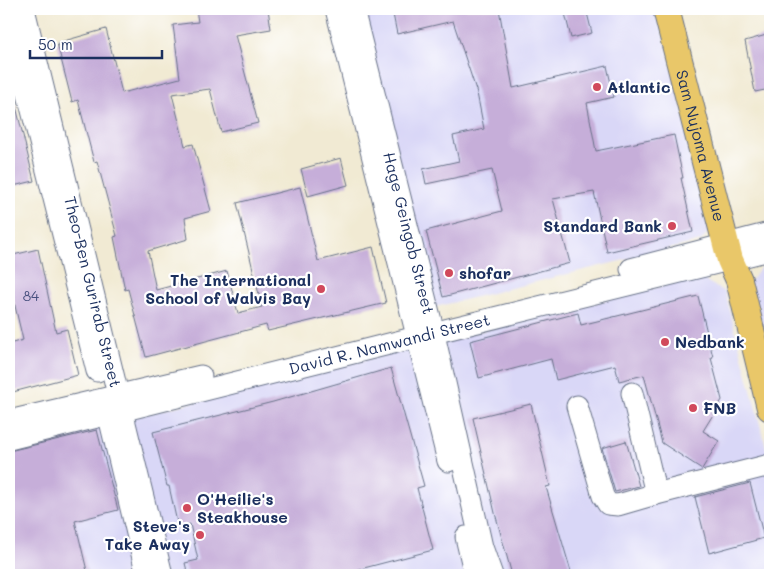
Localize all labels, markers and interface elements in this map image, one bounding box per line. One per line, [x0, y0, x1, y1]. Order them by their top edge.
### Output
scale bar [30, 28, 162, 60]
text: 50 m [38, 34, 73, 54]
street label: Sam Nujoma Avenue [672, 68, 731, 223]
place label: Atlantic [607, 76, 671, 97]
marker: Atlantic [591, 81, 603, 93]
street label: Hage Geingob Street [379, 150, 440, 316]
street label: Theo-Ben Gurirab Street [60, 194, 127, 389]
place label: Standard Bank [543, 215, 662, 236]
marker: Standard Bank [666, 220, 678, 232]
place label: shofar [459, 262, 511, 283]
marker: shofar [443, 267, 455, 279]
place label: The International School of Walvis Bay [145, 269, 311, 308]
marker: The International School of Walvis Bay [315, 283, 327, 295]
house number: 84 [23, 286, 40, 305]
street label: David R. Namwandi Street [286, 308, 492, 379]
place label: Nedbank [675, 331, 745, 352]
marker: Nedbank [659, 336, 671, 348]
place label: FNB [703, 397, 736, 418]
marker: FNB [687, 402, 699, 414]
place label: O'Heilie's Steakhouse [197, 488, 288, 527]
marker: O'Heilie's Steakhouse [181, 502, 193, 514]
place label: Steve's Take Away [105, 515, 190, 554]
marker: Steve's Take Away [194, 529, 206, 541]

